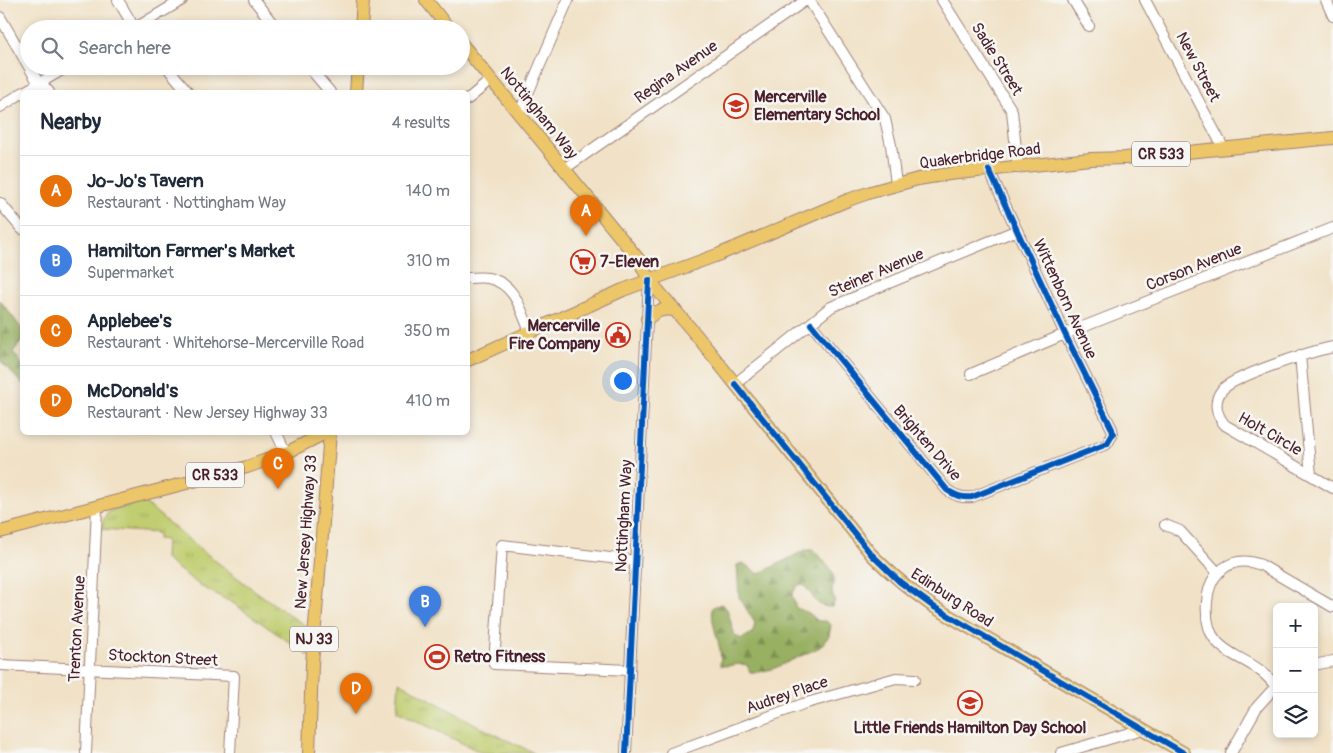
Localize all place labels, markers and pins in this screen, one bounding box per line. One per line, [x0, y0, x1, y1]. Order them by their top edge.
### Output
place label: Mercerville Elementary School [754, 87, 881, 125]
school or university icon: Mercerville Elementary School [723, 93, 749, 119]
pin: A [570, 195, 602, 236]
supermarket icon: 7-Eleven [570, 249, 596, 275]
place label: 7-Eleven [600, 252, 659, 272]
place label: Mercerville Fire Company [508, 316, 601, 354]
public building icon: Mercerville Fire Company [605, 322, 631, 348]
pin: C [262, 448, 294, 489]
pin: B [409, 586, 441, 627]
sports icon: Retro Fitness [424, 644, 450, 670]
place label: Retro Fitness [454, 647, 546, 667]
pin: D [340, 673, 372, 714]
school or university icon: Little Friends Hamilton Day School [957, 690, 983, 716]
place label: Little Friends Hamilton Day School [854, 718, 1087, 738]

